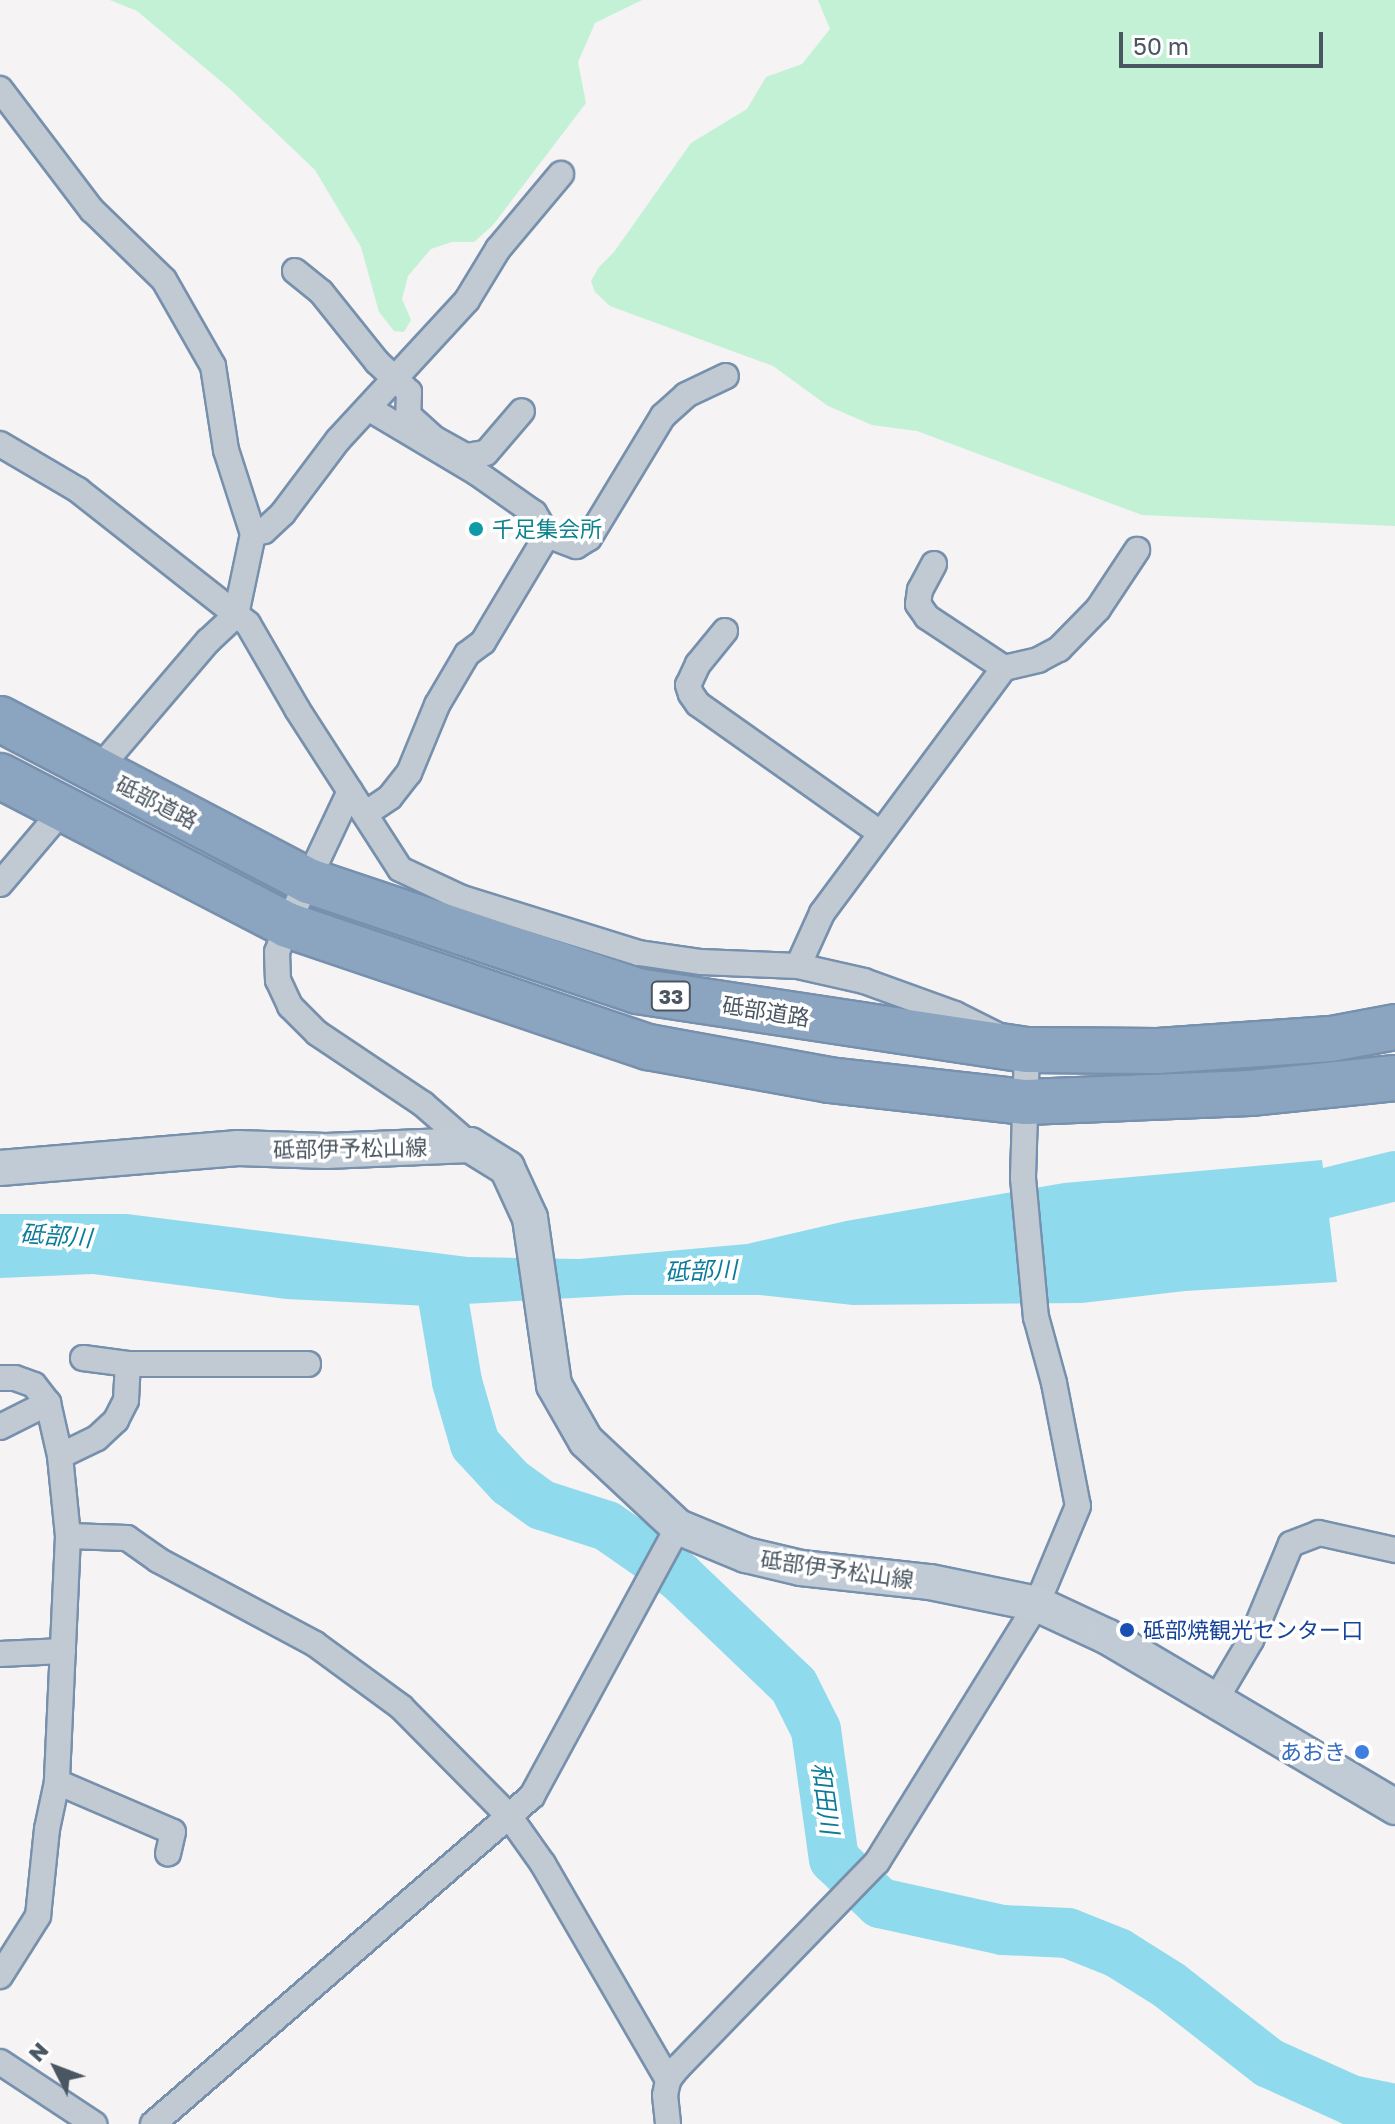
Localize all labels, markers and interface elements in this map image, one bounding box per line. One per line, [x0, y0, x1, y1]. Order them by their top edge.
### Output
scale bar [1123, 16, 1327, 66]
text: 50 m [1133, 31, 1189, 60]
place label: 千足集会所 [492, 516, 602, 542]
marker: 千足集会所 [467, 520, 485, 538]
street label: 砥部道路 [112, 770, 202, 834]
road number: 33 [649, 980, 693, 1012]
street label: 砥部道路 [720, 991, 812, 1031]
street label: 砥部伊予松山線 [273, 1133, 427, 1163]
water label: 砥部川 [19, 1218, 93, 1252]
water label: 砥部川 [665, 1254, 737, 1286]
street label: 砥部伊予松山線 [759, 1545, 915, 1593]
place label: 砥部焼観光センター口 [1143, 1617, 1363, 1643]
marker: 砥部焼観光センター口 [1118, 1621, 1136, 1639]
place label: あおき [1280, 1739, 1346, 1765]
marker: あおき [1353, 1743, 1371, 1761]
water label: 和田川 [807, 1760, 845, 1836]
north arrow [16, 2028, 96, 2108]
text: N [22, 2036, 53, 2067]

